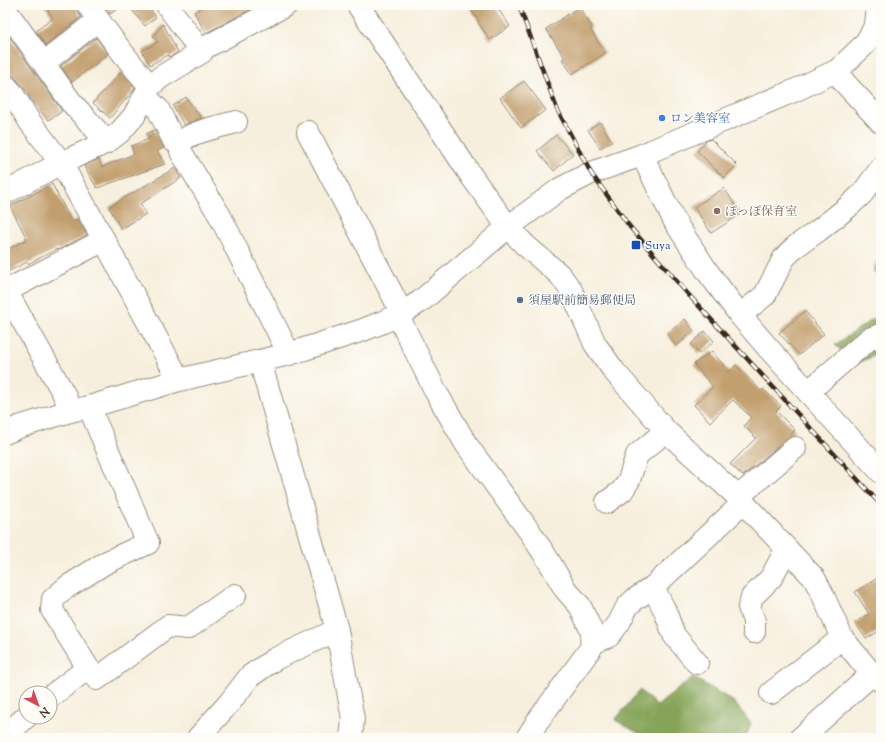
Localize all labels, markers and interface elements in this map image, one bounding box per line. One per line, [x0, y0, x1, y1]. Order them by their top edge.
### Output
place label: ロン美容室 [670, 110, 730, 128]
marker: ロン美容室 [657, 113, 667, 123]
place label: ぽっぽ保育室 [725, 203, 797, 221]
marker: ぽっぽ保育室 [712, 206, 722, 216]
place label: Suya [645, 237, 671, 255]
marker: Suya [630, 239, 642, 251]
place label: 須屋駅前簡易郵便局 [528, 292, 636, 310]
marker: 須屋駅前簡易郵便局 [515, 295, 525, 305]
north arrow [18, 685, 58, 725]
text: N [35, 702, 53, 721]

